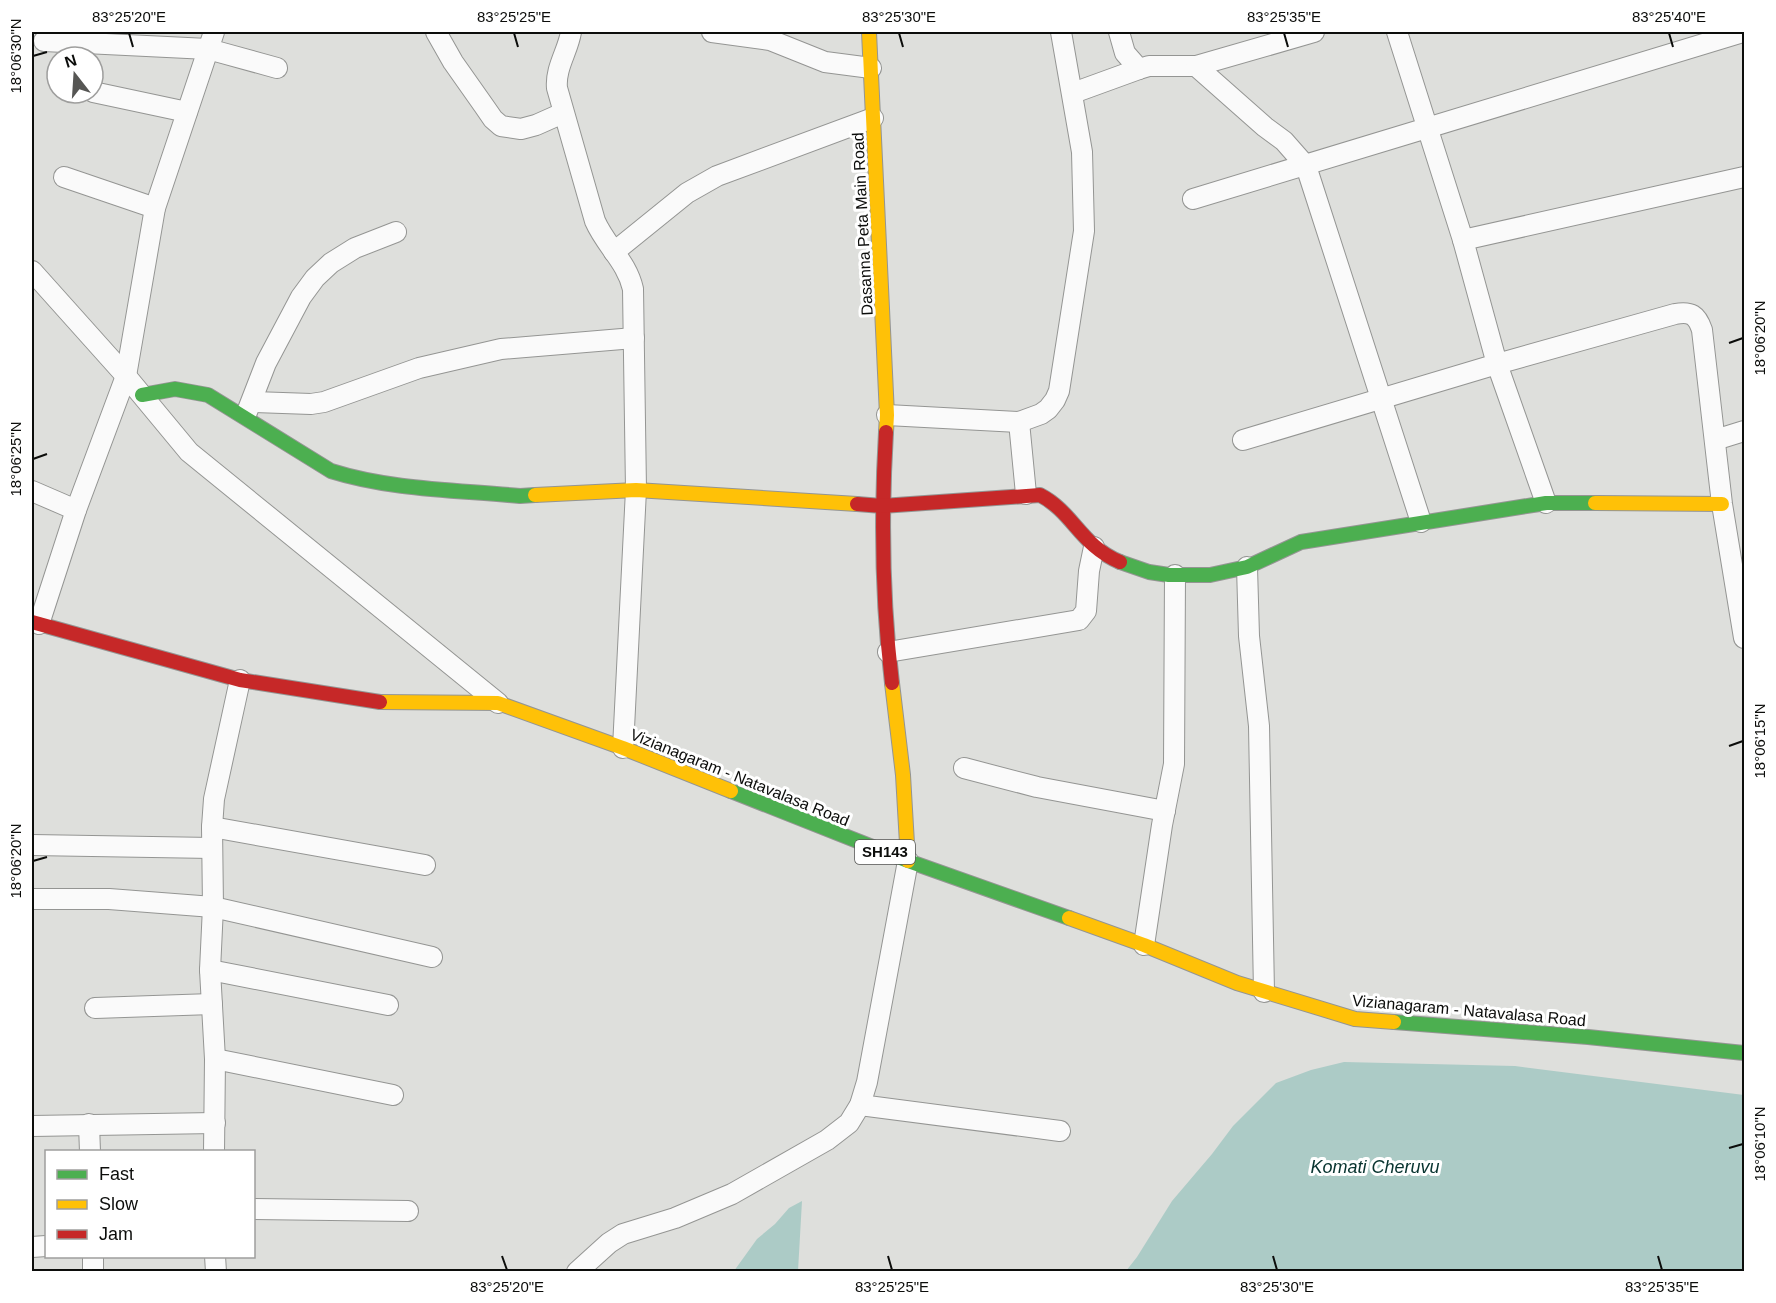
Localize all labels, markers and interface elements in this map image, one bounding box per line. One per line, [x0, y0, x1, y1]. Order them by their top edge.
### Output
text: 83°25'20"E [92, 8, 166, 25]
text: 83°25'25"E [477, 8, 551, 25]
text: 83°25'30"E [862, 8, 936, 25]
text: 83°25'35"E [1247, 8, 1321, 25]
text: 83°25'40"E [1632, 8, 1706, 25]
text: 18°06'30"N [7, 18, 24, 94]
north arrow [45, 45, 105, 105]
text: N [63, 51, 79, 71]
street label: Dasanna Peta Main Road [849, 132, 876, 316]
text: 18°06'20"N [1751, 300, 1768, 376]
text: 18°06'25"N [7, 421, 24, 497]
text: 18°06'15"N [1751, 703, 1768, 779]
street label: Vizianagaram - Natavalasa Road [628, 726, 852, 829]
text: 18°06'20"N [7, 823, 24, 899]
road number: SH143 [855, 840, 915, 864]
street label: Vizianagaram - Natavalasa Road [1351, 992, 1587, 1029]
text: 18°06'10"N [1751, 1106, 1768, 1182]
legend [45, 1150, 255, 1258]
water label: Komati Cheruvu [1310, 1157, 1440, 1177]
text: Fast [99, 1164, 134, 1184]
text: Slow [99, 1194, 139, 1214]
text: Jam [99, 1224, 133, 1244]
text: 83°25'20"E [470, 1278, 544, 1295]
text: 83°25'25"E [855, 1278, 929, 1295]
text: 83°25'30"E [1240, 1278, 1314, 1295]
text: 83°25'35"E [1625, 1278, 1699, 1295]

